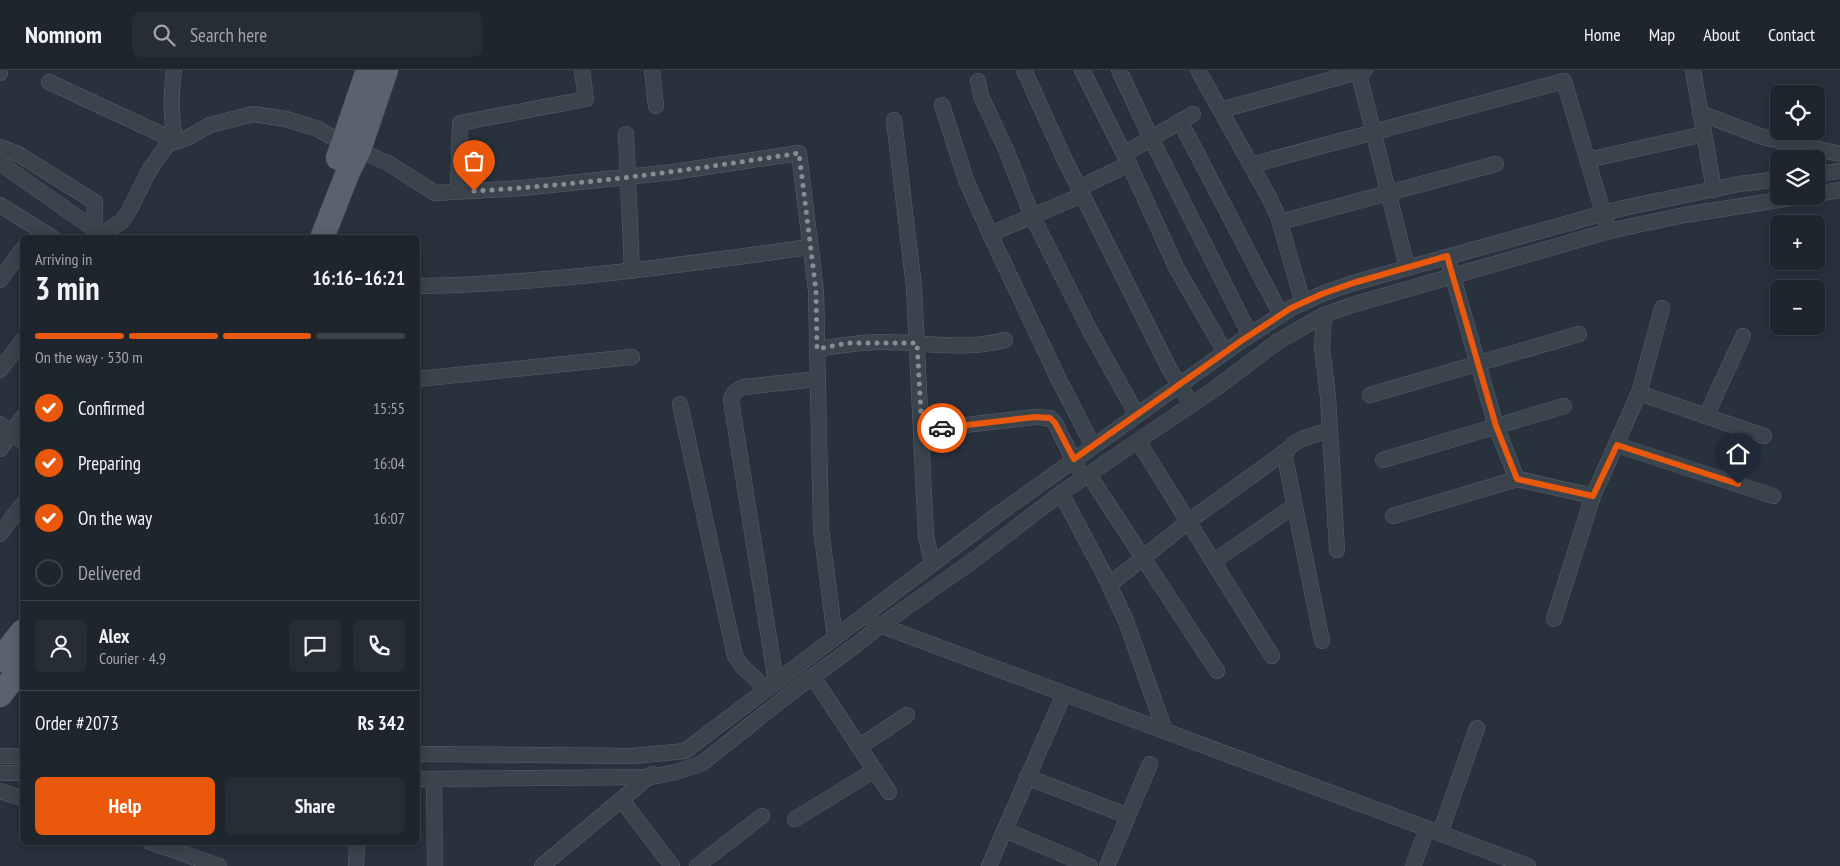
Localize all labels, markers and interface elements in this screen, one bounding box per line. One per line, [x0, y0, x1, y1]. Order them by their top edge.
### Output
search box [132, 12, 482, 57]
text: Nomnom [25, 19, 102, 50]
icon: search [150, 21, 178, 49]
text: Search here [190, 23, 267, 47]
text: Home [1584, 23, 1621, 46]
text: Map [1649, 23, 1675, 46]
text: About [1703, 23, 1740, 46]
text: Contact [1768, 23, 1815, 46]
map controls [1770, 85, 1825, 335]
button: locate [1770, 85, 1825, 140]
pin [453, 140, 495, 191]
icon: bag [460, 147, 488, 175]
button: layers [1770, 150, 1825, 205]
button: + [1770, 215, 1825, 270]
text: Arriving in [35, 249, 92, 269]
text: 16:16–16:21 [312, 266, 405, 290]
text: 3 min [35, 267, 100, 309]
button: − [1770, 280, 1825, 335]
text: On the way · 530 m [35, 347, 143, 367]
icon: check [35, 394, 63, 422]
text: Confirmed [78, 396, 145, 420]
text: 15:55 [373, 398, 405, 418]
courier [917, 403, 967, 453]
icon: car [928, 414, 956, 442]
pin [1717, 433, 1759, 484]
icon: home [1724, 440, 1752, 468]
icon: check [35, 449, 63, 477]
text: Preparing [78, 451, 141, 475]
text: 16:04 [373, 453, 405, 473]
icon: check [35, 504, 63, 532]
text: On the way [78, 506, 152, 530]
text: 16:07 [373, 508, 405, 528]
text: Delivered [78, 561, 141, 585]
button: person [35, 620, 87, 672]
button: chat [289, 620, 341, 672]
button: phone [353, 620, 405, 672]
text: Alex [99, 624, 129, 648]
text: Courier · 4.9 [99, 648, 166, 668]
text: Order #2073 [35, 711, 119, 735]
text: Rs 342 [358, 711, 405, 735]
button: Help [35, 777, 215, 835]
button: Share [225, 777, 405, 835]

